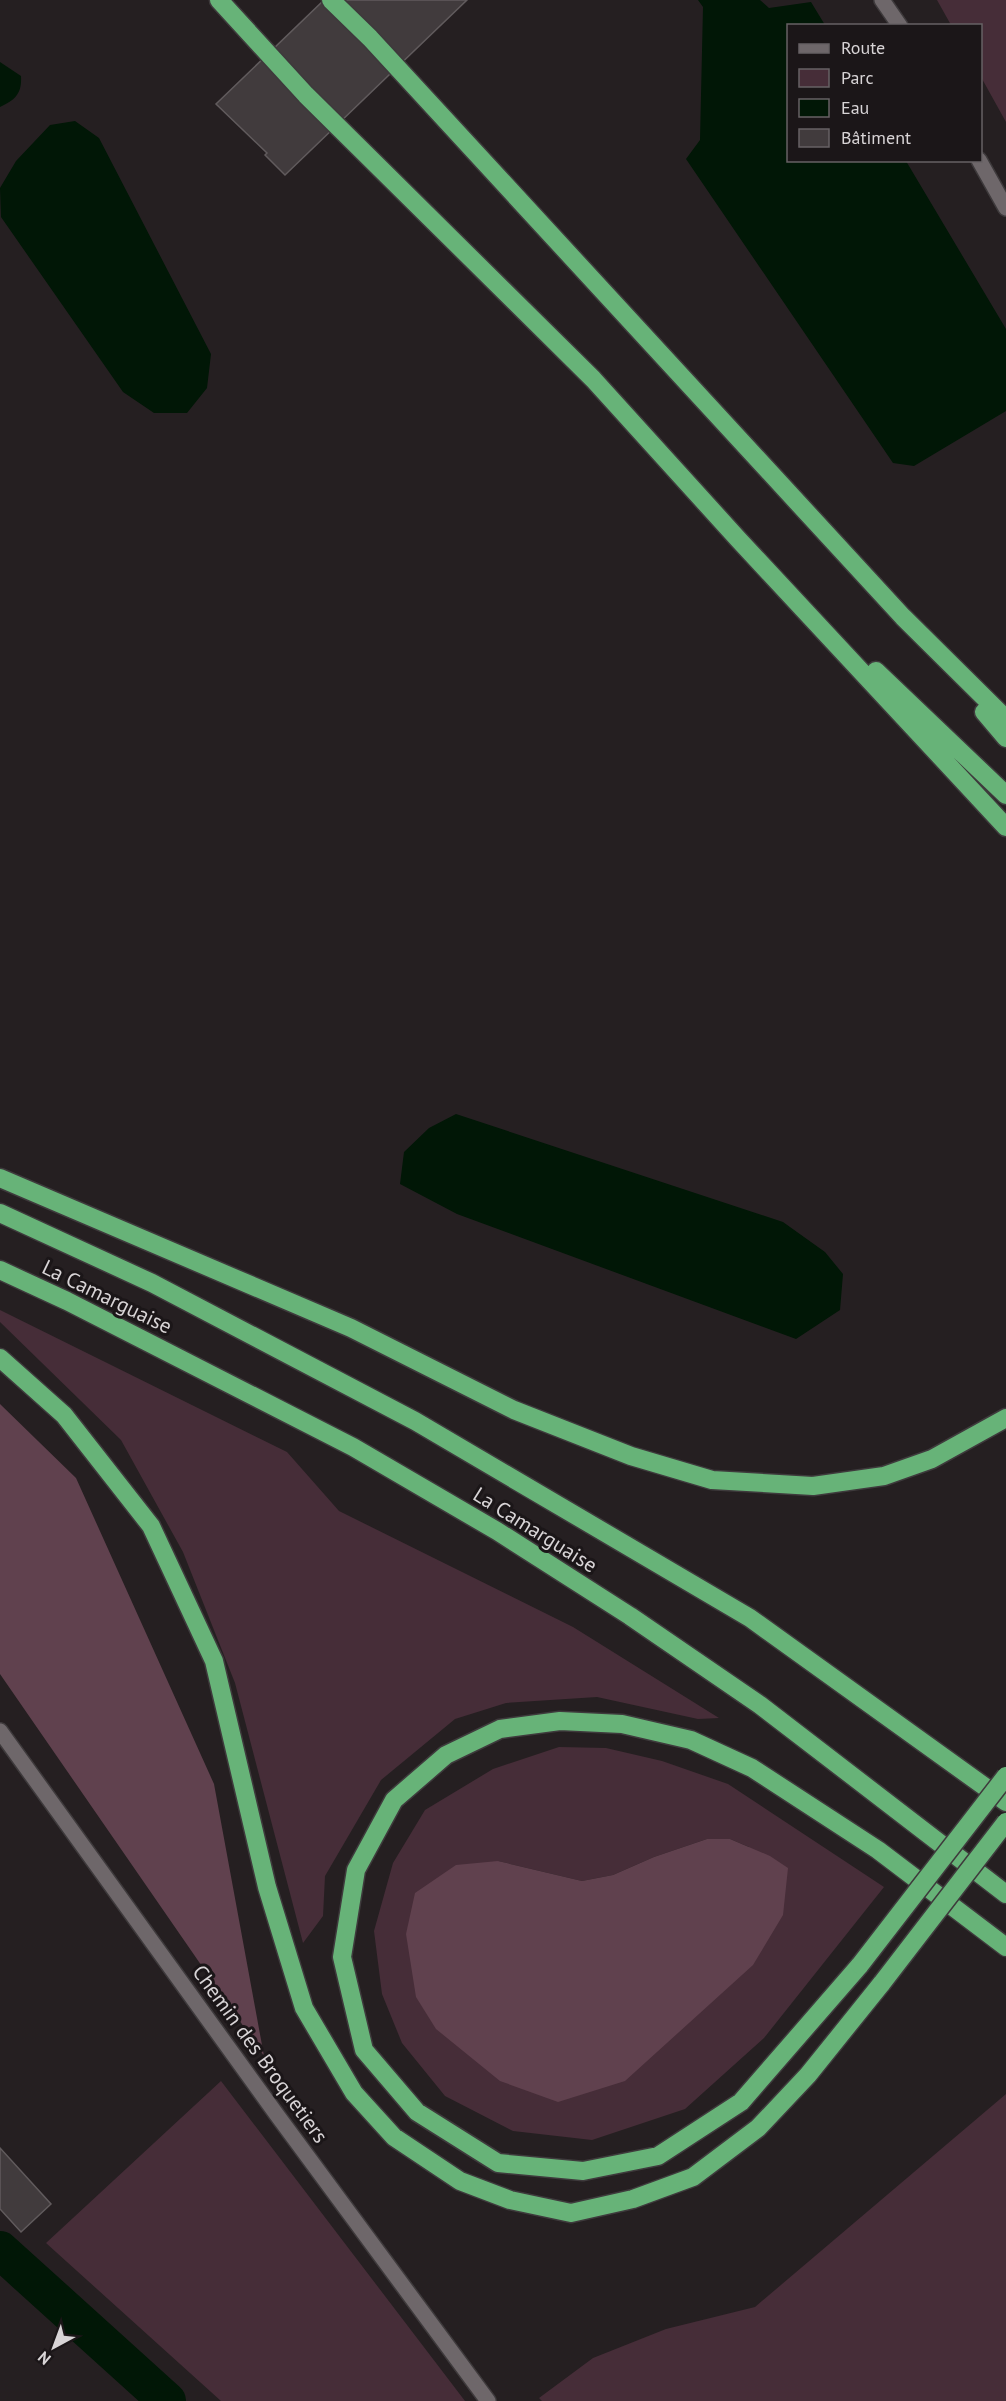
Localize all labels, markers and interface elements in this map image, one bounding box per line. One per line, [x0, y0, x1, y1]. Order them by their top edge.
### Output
legend [787, 24, 982, 162]
text: Route [841, 36, 885, 59]
text: Parc [841, 66, 874, 89]
text: Eau [841, 96, 869, 119]
text: Bâtiment [841, 126, 911, 149]
street label: La Camarguaise [38, 1253, 177, 1340]
street label: La Camarguaise [468, 1481, 602, 1578]
street label: Chemin des Broquetiers [187, 1959, 334, 2148]
north arrow [24, 2317, 84, 2377]
text: N [34, 2347, 55, 2369]

